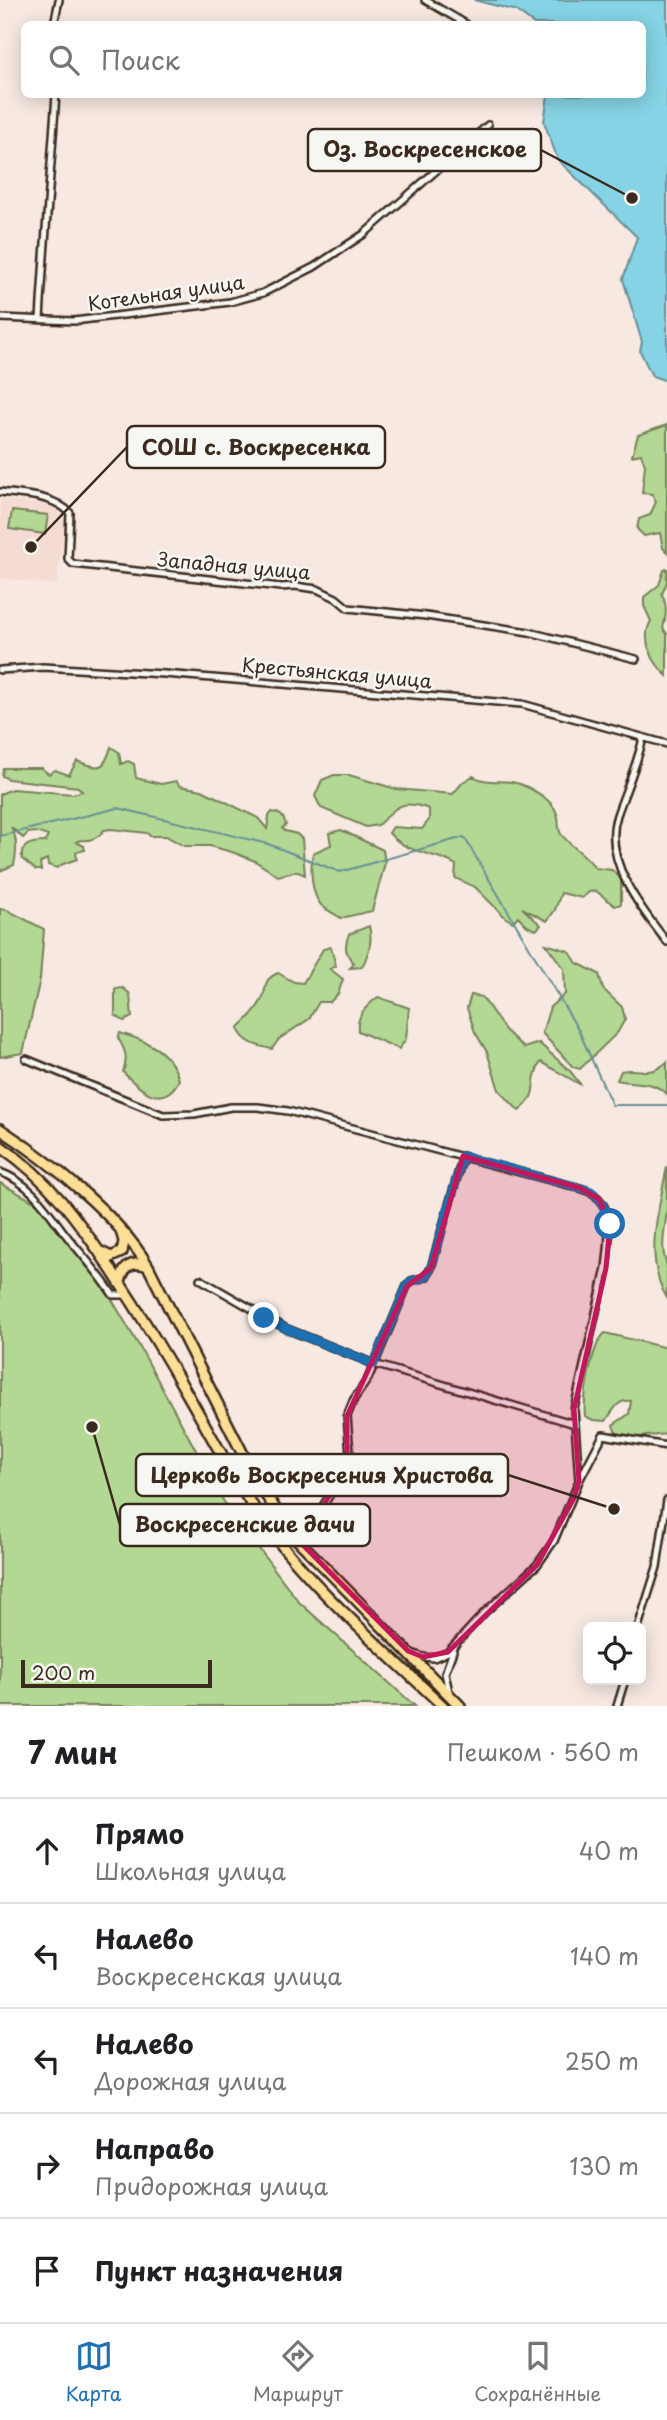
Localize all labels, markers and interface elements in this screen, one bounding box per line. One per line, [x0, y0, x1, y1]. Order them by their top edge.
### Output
search box [21, 21, 646, 98]
text: Поиск [101, 40, 180, 79]
icon: search [45, 41, 83, 79]
callout: Оз. Воскресенское [308, 129, 541, 171]
text: Оз. Воскресенское [323, 132, 527, 164]
street label: Котельная улица [86, 267, 246, 317]
callout: СОШ с. Воскресенка [127, 426, 385, 468]
text: СОШ с. Воскресенка [142, 430, 370, 462]
street label: Западная улица [157, 544, 312, 586]
street label: Крестьянская улица [241, 650, 433, 694]
route start [594, 1208, 625, 1239]
route end [248, 1302, 279, 1333]
callout: Церковь Воскресения Христова [136, 1454, 508, 1496]
text: Церковь Воскресения Христова [150, 1458, 494, 1490]
callout: Воскресенские дачи [120, 1504, 370, 1546]
text: Воскресенские дачи [135, 1507, 355, 1539]
map controls [583, 1622, 646, 1685]
button: locate [583, 1622, 646, 1685]
scale bar [21, 1657, 212, 1689]
text: 200 m [32, 1658, 95, 1686]
text: 7 мин [28, 1729, 118, 1774]
text: Пешком · 560 m [447, 1734, 639, 1769]
text: Прямо [95, 1814, 184, 1853]
icon: ahead [28, 1832, 66, 1870]
text: 40 m [579, 1833, 639, 1868]
text: Школьная улица [95, 1853, 286, 1888]
text: Налево [95, 1919, 193, 1958]
icon: left [28, 1937, 66, 1975]
text: 140 m [570, 1938, 639, 1973]
text: Воскресенская улица [95, 1958, 342, 1993]
text: Налево [95, 2024, 193, 2063]
icon: left [28, 2042, 66, 2080]
text: 250 m [565, 2043, 639, 2078]
text: Дорожная улица [95, 2063, 286, 2098]
text: Направо [95, 2129, 214, 2168]
icon: right [28, 2147, 66, 2185]
text: 130 m [569, 2148, 639, 2183]
text: Придорожная улица [95, 2168, 328, 2203]
text: Пункт назначения [95, 2251, 343, 2290]
icon: arrive [28, 2252, 66, 2290]
tab: Карта [66, 2337, 122, 2407]
tab: Маршрут [253, 2337, 343, 2407]
tab: Сохранённые [474, 2337, 601, 2407]

